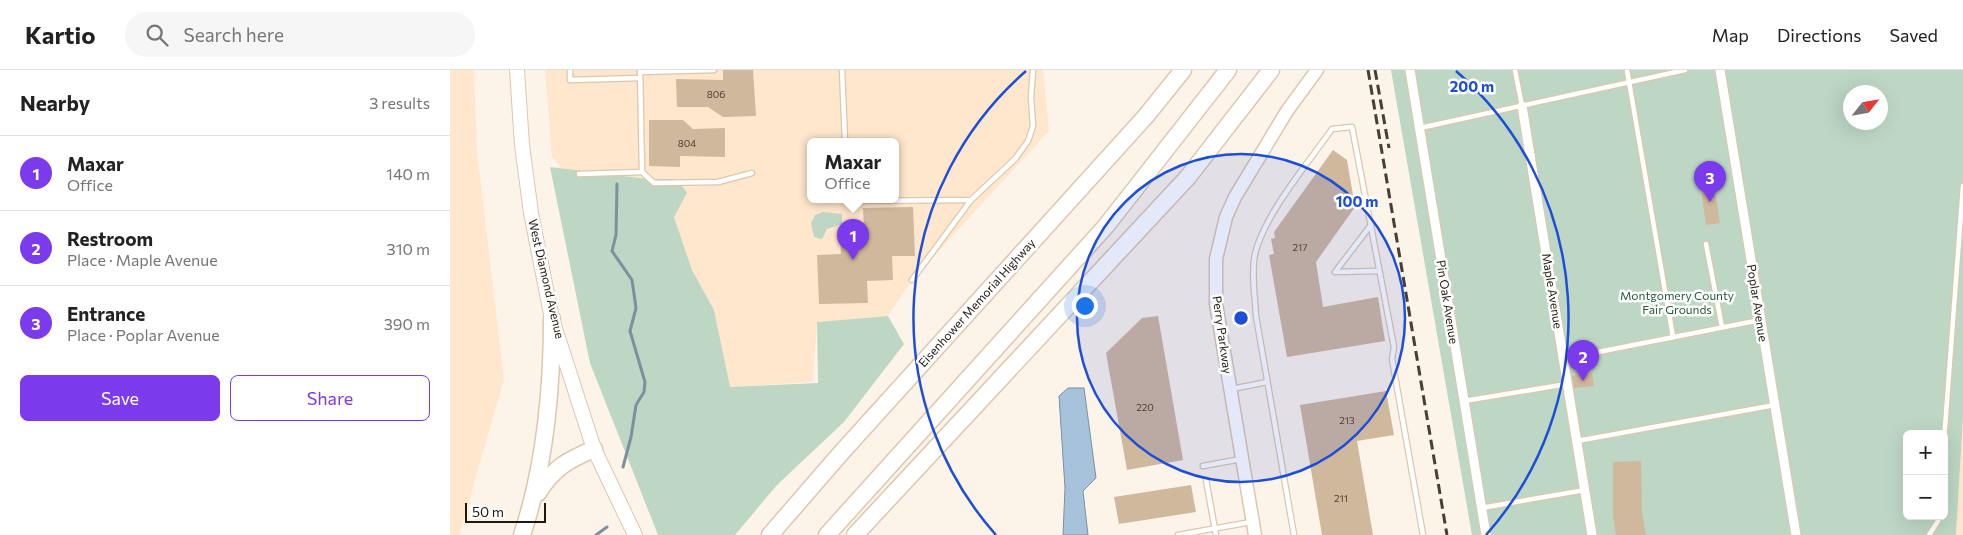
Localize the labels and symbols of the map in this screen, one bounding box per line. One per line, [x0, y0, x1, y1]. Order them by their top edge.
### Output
text: 200 m [1450, 77, 1494, 95]
north arrow [1843, 85, 1888, 130]
house number: 806 [707, 88, 725, 100]
house number: 804 [678, 137, 696, 149]
pin: 3 [1694, 161, 1726, 202]
text: 100 m [1336, 192, 1378, 210]
street label: West Diamond Avenue [526, 218, 568, 340]
pin: 1 [837, 219, 869, 260]
street label: Eisenhower Memorial Highway [915, 235, 1038, 369]
house number: 217 [1292, 241, 1308, 253]
street label: Maple Avenue [1540, 252, 1566, 330]
street label: Pin Oak Avenue [1434, 259, 1462, 345]
street label: Poplar Avenue [1745, 263, 1771, 342]
park label: Montgomery County Fair Grounds [1620, 288, 1734, 316]
your location [1072, 293, 1098, 319]
street label: Perry Parkway [1211, 295, 1235, 375]
centre of rings [1232, 309, 1250, 327]
pin: 2 [1567, 340, 1599, 381]
house number: 220 [1136, 401, 1154, 413]
house number: 213 [1339, 414, 1355, 426]
house number: 211 [1334, 492, 1348, 504]
scale bar [465, 500, 546, 523]

